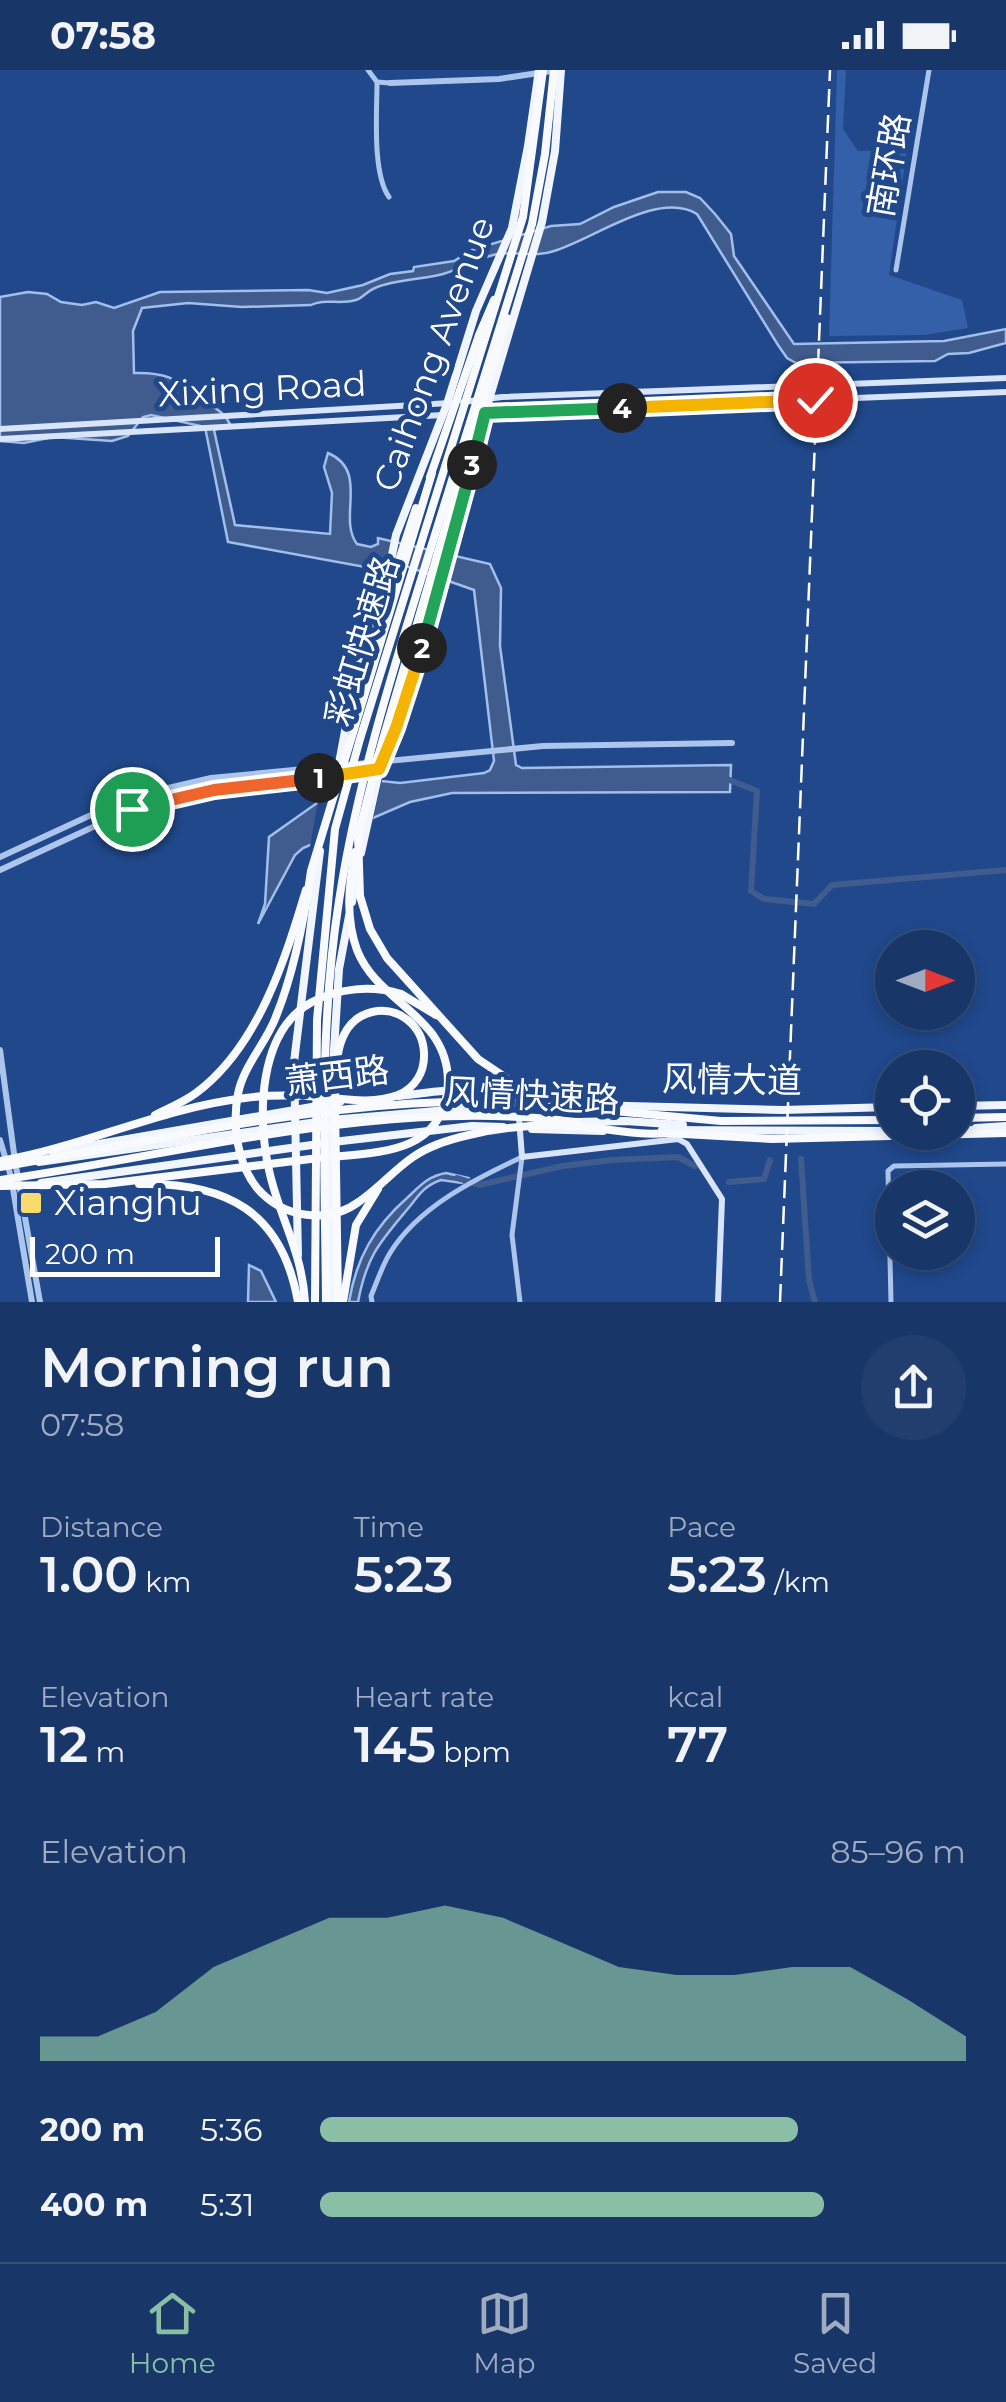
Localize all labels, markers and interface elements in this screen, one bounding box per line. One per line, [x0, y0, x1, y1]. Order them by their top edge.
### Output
text: 07:58 [50, 12, 156, 59]
street label: 南环路 [858, 109, 919, 220]
street label: Caihong Avenue [364, 211, 503, 497]
pin [773, 358, 858, 443]
street label: Xixing Road [157, 362, 367, 415]
icon: check [788, 373, 843, 428]
pin: 4 [597, 383, 647, 433]
text: 4 [612, 391, 632, 425]
pin: 3 [447, 440, 497, 490]
text: 3 [464, 448, 480, 482]
street label: 彩虹快速路 [315, 551, 408, 731]
pin: 2 [397, 623, 447, 673]
text: 2 [414, 631, 430, 665]
pin: 1 [294, 753, 344, 803]
text: 1 [314, 761, 324, 795]
pin [90, 767, 175, 852]
icon: arrive [105, 782, 160, 837]
north arrow [875, 930, 975, 1030]
map controls [875, 930, 975, 1270]
street label: 萧西路 [282, 1048, 392, 1103]
button: locate [875, 1050, 975, 1150]
street label: 风情大道 [662, 1057, 802, 1102]
street label: 风情快速路 [444, 1069, 621, 1122]
button: layers [875, 1170, 975, 1270]
place label: Xianghu [54, 1181, 202, 1224]
marker: Xianghu [18, 1190, 44, 1216]
scale bar [30, 1232, 220, 1276]
text: 200 m [45, 1237, 135, 1271]
text: Morning run [40, 1334, 394, 1401]
button: share [861, 1335, 966, 1440]
text: 07:58 [40, 1405, 124, 1444]
text: Distance [40, 1510, 163, 1544]
text: Time [354, 1510, 424, 1544]
text: Pace [667, 1510, 736, 1544]
text: 1.00 [40, 1544, 138, 1605]
text: 5:23 [354, 1544, 453, 1605]
text: 5:23 [667, 1544, 767, 1605]
text: km [138, 1565, 192, 1599]
text: /km [767, 1565, 830, 1599]
text: Elevation [40, 1680, 169, 1714]
text: Heart rate [354, 1680, 494, 1714]
text: kcal [667, 1680, 723, 1714]
text: 12 [40, 1714, 88, 1775]
text: 145 [354, 1714, 436, 1775]
text: 77 [667, 1714, 728, 1775]
text: m [88, 1735, 125, 1769]
text: bpm [436, 1735, 511, 1769]
text: Elevation [40, 1832, 188, 1871]
text: 85–96 m [830, 1832, 966, 1871]
text: 200 m [40, 2110, 145, 2149]
text: 5:36 [200, 2110, 262, 2149]
text: 400 m [40, 2185, 148, 2224]
text: 5:31 [200, 2185, 255, 2224]
tab: Home [129, 2286, 216, 2380]
tab: Map [473, 2286, 536, 2380]
tab: Saved [793, 2286, 877, 2380]

